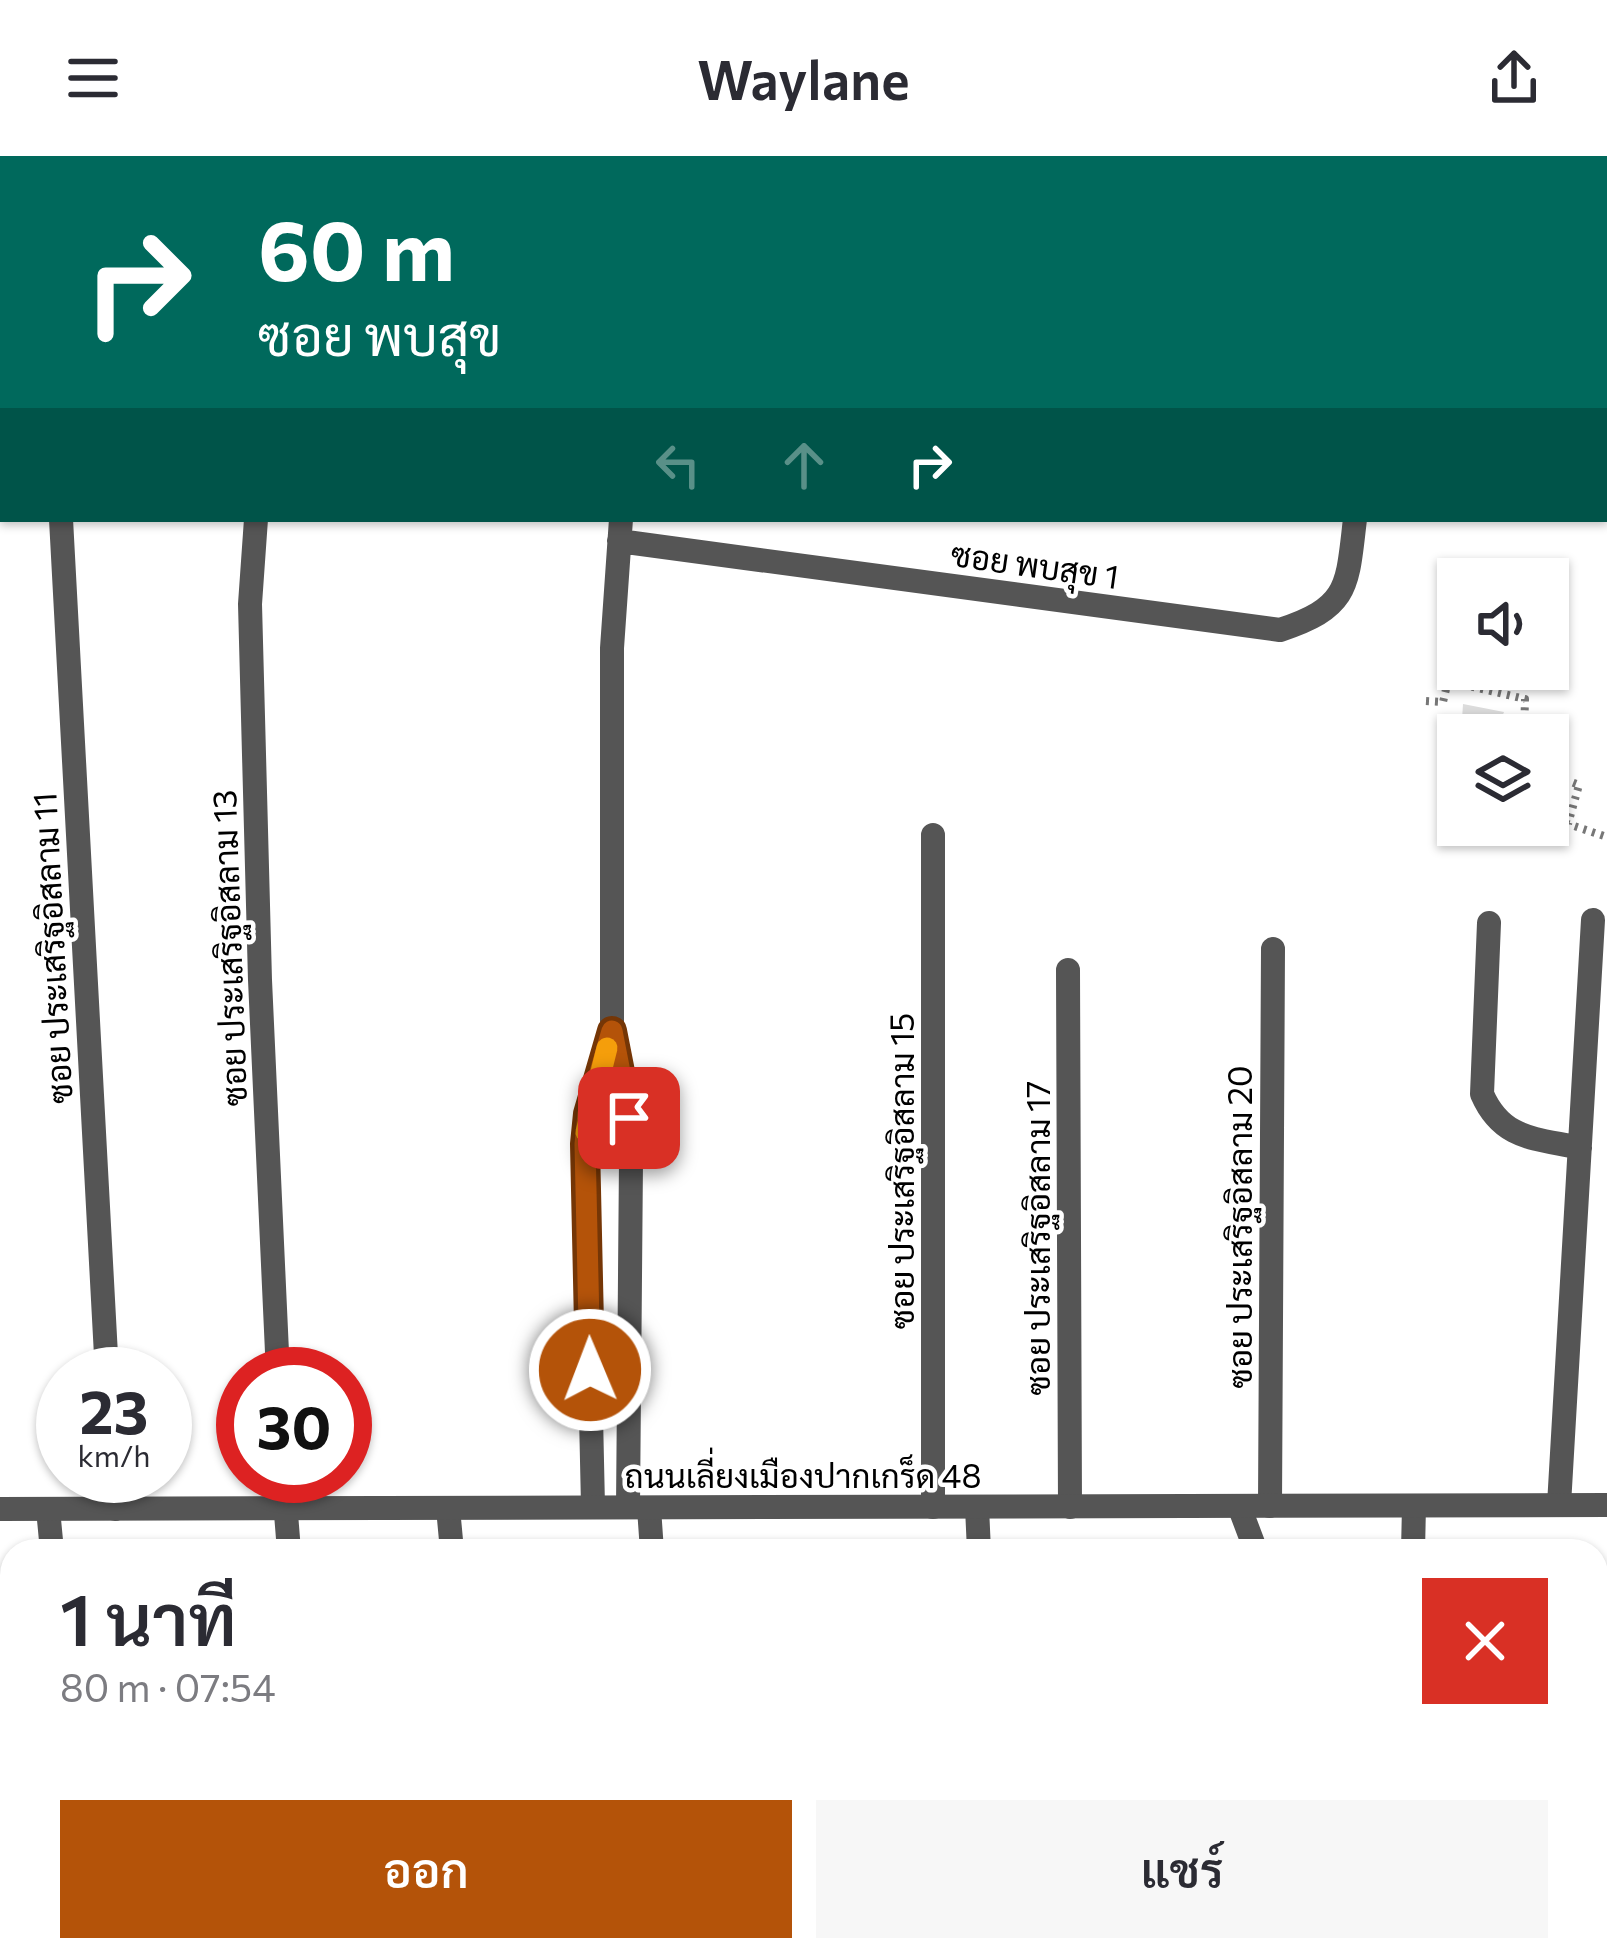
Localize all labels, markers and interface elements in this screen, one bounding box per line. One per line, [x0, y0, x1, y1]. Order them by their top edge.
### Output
icon: menu [60, 45, 126, 111]
text: Waylane [697, 45, 910, 111]
icon: share [1481, 45, 1547, 111]
text: 60 m [258, 196, 455, 298]
icon: right [60, 204, 216, 360]
text: ซอย พบสุข [258, 301, 501, 367]
icon: left [645, 432, 711, 498]
icon: ahead [771, 432, 837, 498]
icon: right [897, 432, 963, 498]
street label: ซอย พบสุข 1 [948, 532, 1122, 600]
map controls [1437, 558, 1569, 846]
button: sound [1437, 558, 1569, 690]
button: layers [1437, 714, 1569, 846]
street label: ซอย ประเสริฐอิสลาม 13 [202, 789, 257, 1107]
street label: ซอย ประเสริฐอิสลาม 11 [22, 791, 83, 1105]
street label: ซอย ประเสริฐอิสลาม 15 [880, 1013, 924, 1329]
street label: ซอย ประเสริฐอิสลาม 20 [1218, 1065, 1262, 1389]
pin [578, 1067, 680, 1169]
street label: ซอย ประเสริฐอิสลาม 17 [1016, 1080, 1060, 1396]
icon: arrive [596, 1085, 662, 1151]
position arrow [527, 1307, 653, 1433]
speed limit sign: 30 [216, 1347, 372, 1503]
text: 23 [79, 1373, 149, 1446]
text: km/h [78, 1436, 150, 1473]
street label: ถนนเลี่ยงเมืองปากเกร็ด 48 [625, 1447, 981, 1495]
text: 1 นาที [60, 1573, 237, 1661]
button: close [1422, 1578, 1548, 1704]
text: 80 m · 07:54 [60, 1662, 276, 1710]
button: ออก [60, 1800, 792, 1938]
button: แชร์ [816, 1800, 1548, 1938]

